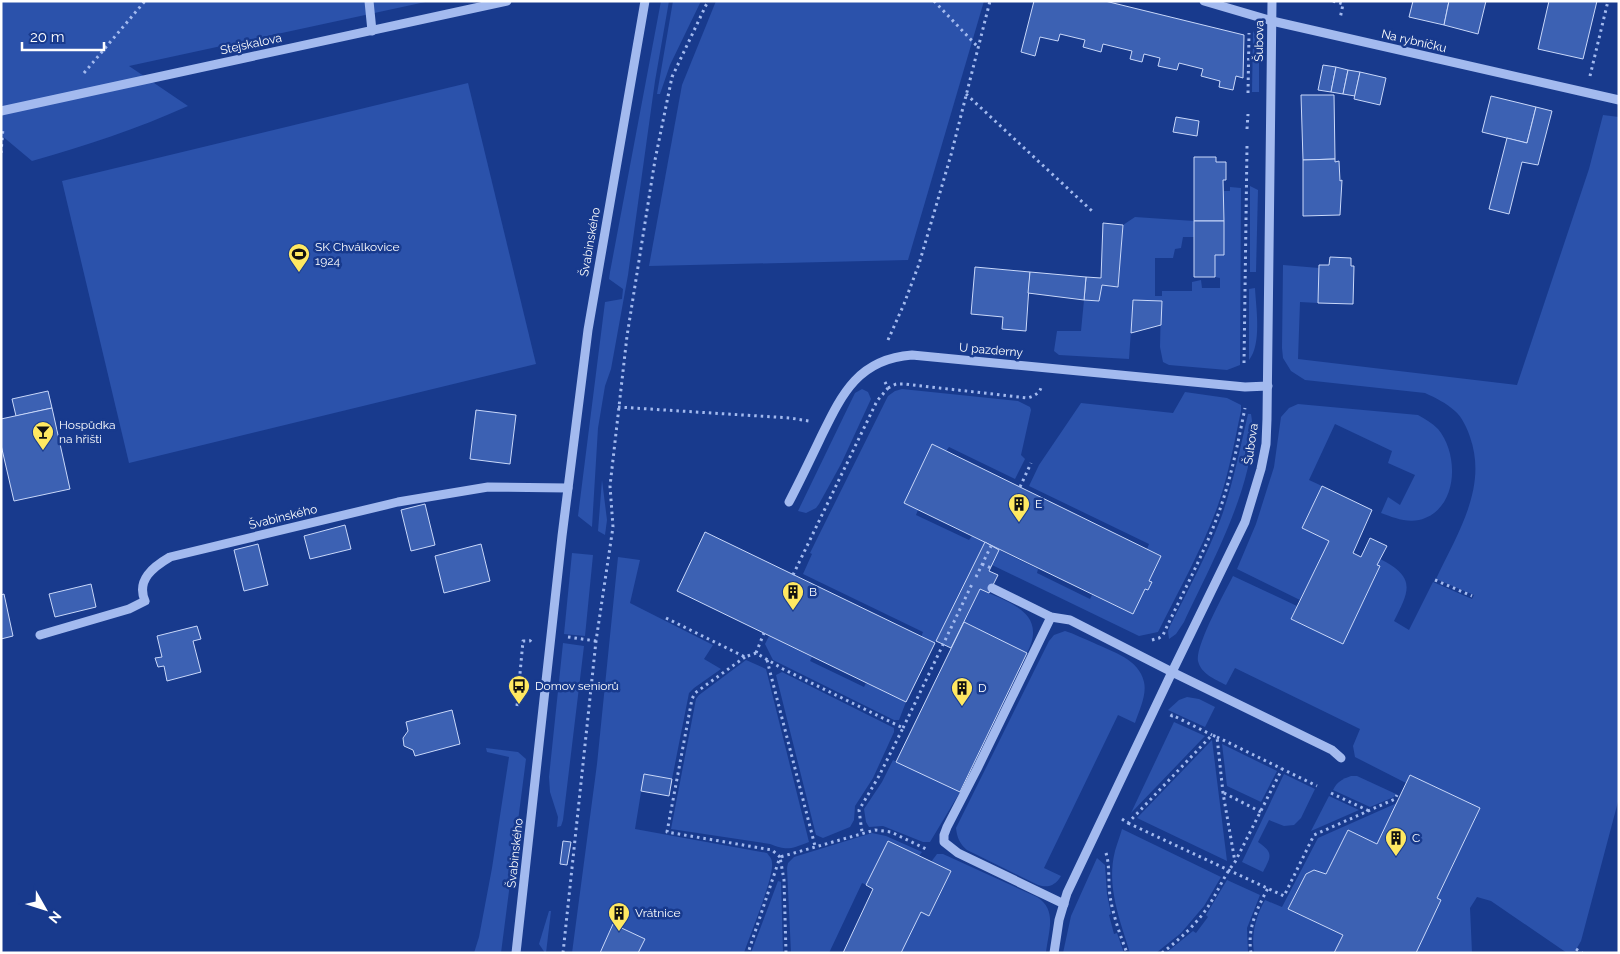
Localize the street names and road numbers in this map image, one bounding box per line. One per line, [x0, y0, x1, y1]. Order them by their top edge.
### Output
street label: Šubova [1252, 20, 1266, 62]
street label: Na rybníčku [1380, 27, 1448, 55]
street label: Stejskalova [219, 31, 283, 57]
street label: Švabinského [577, 206, 603, 278]
street label: U pazderny [959, 340, 1024, 360]
street label: Šubova [1241, 422, 1261, 466]
street label: Švabinského [247, 502, 319, 532]
street label: Švabinského [504, 818, 526, 888]

